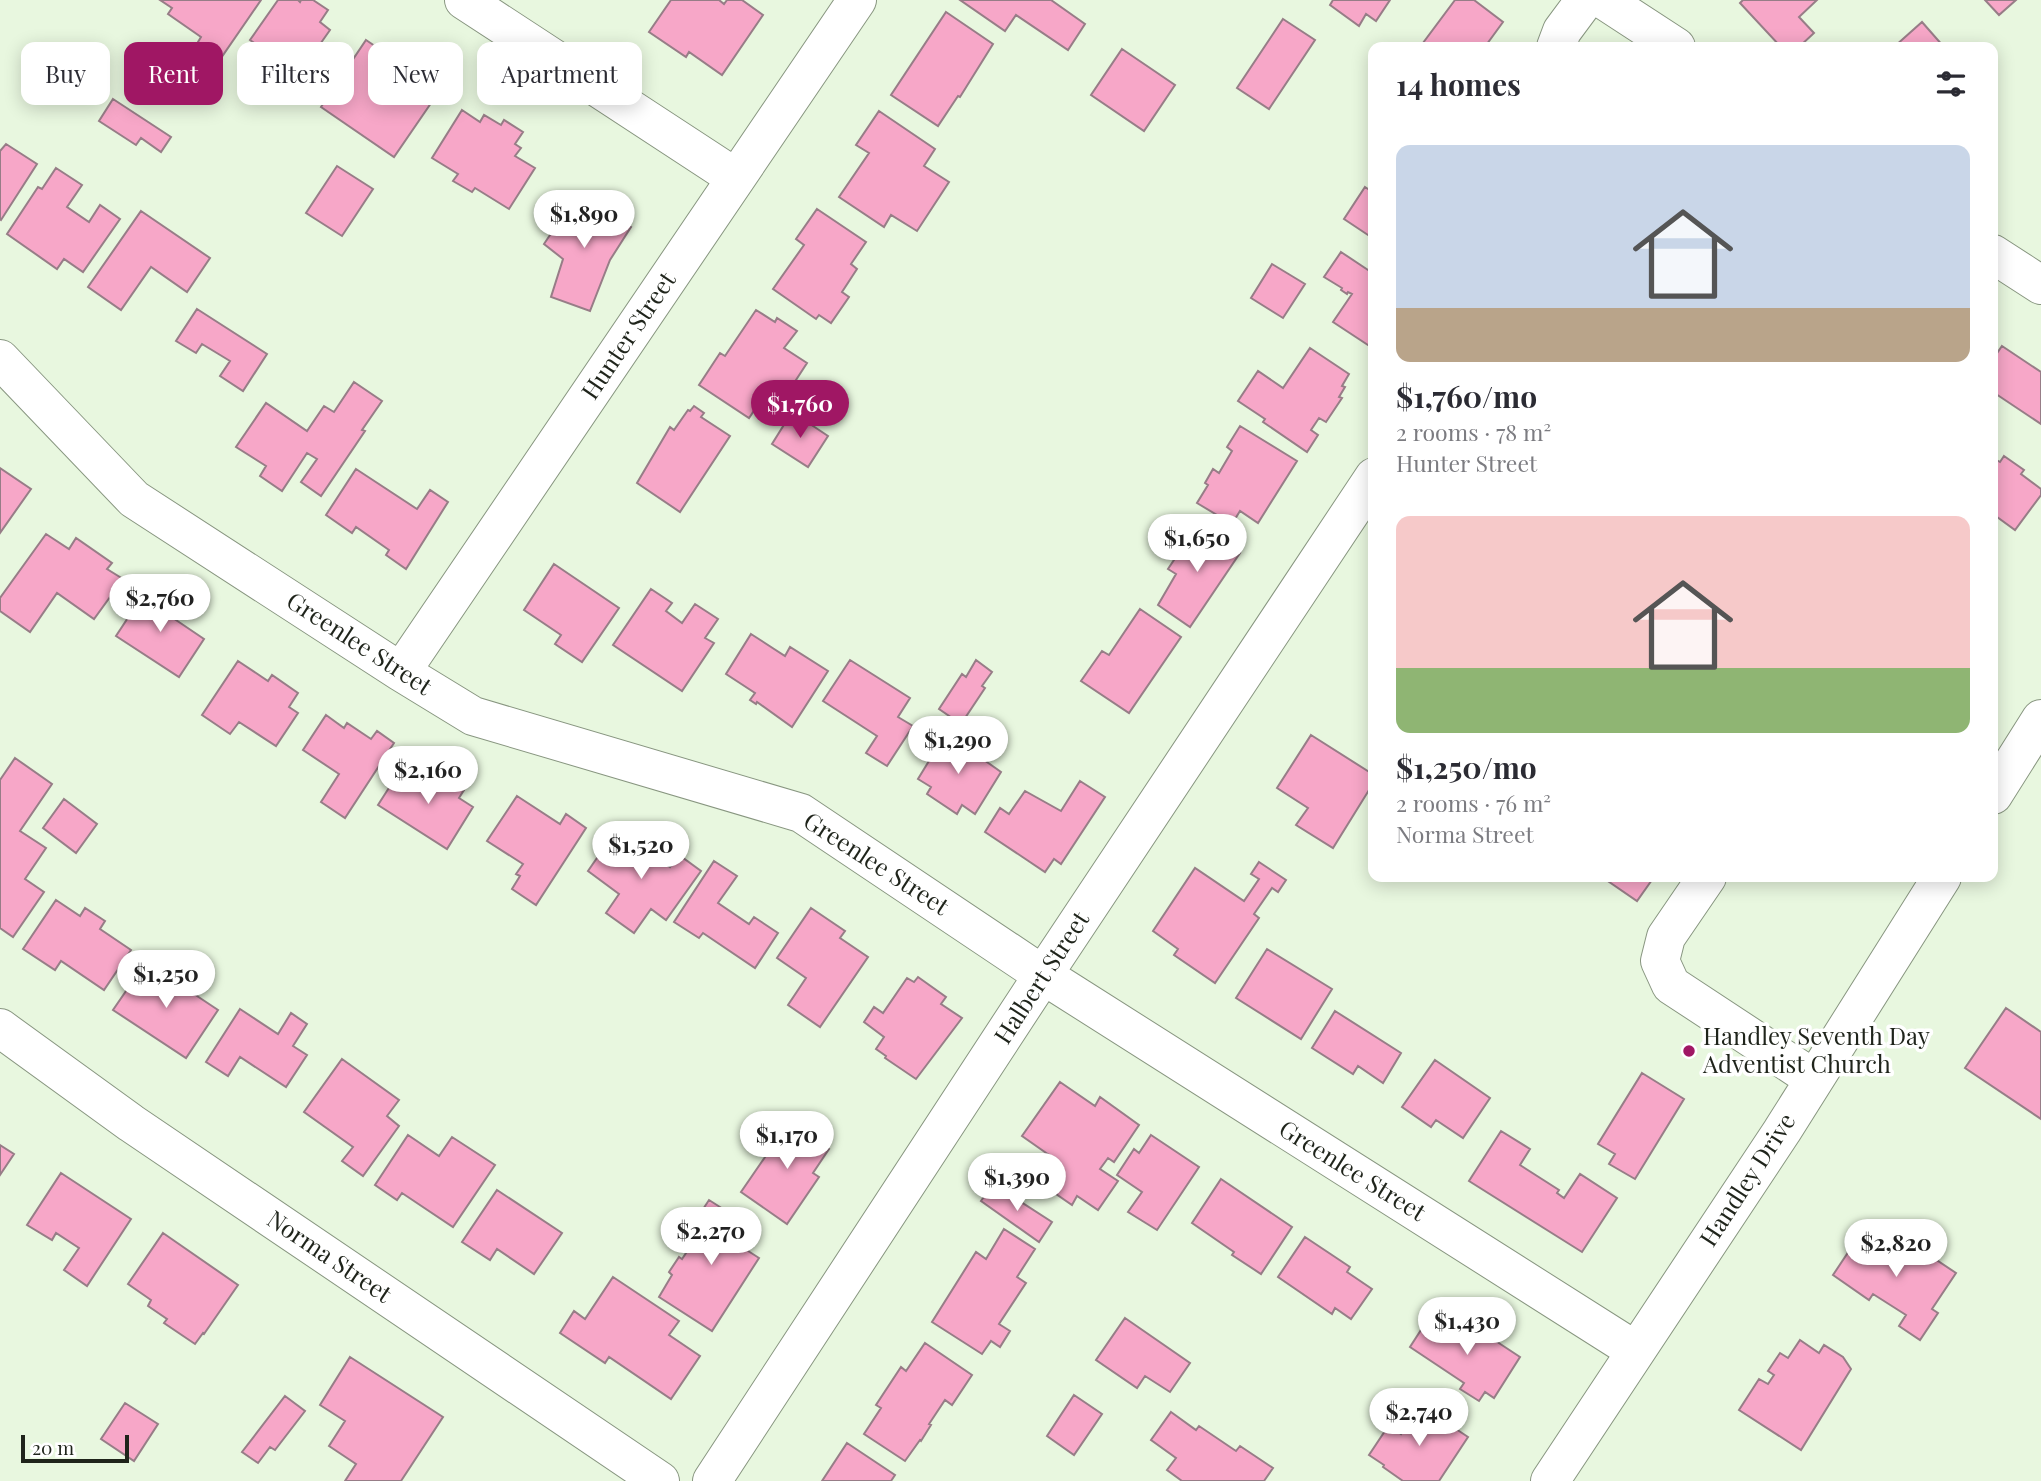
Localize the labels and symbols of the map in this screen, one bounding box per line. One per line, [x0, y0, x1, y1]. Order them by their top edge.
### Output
pin: $1,890 [527, 190, 641, 250]
street label: Hunter Street [573, 264, 682, 405]
pin: $1,760 [743, 380, 857, 440]
pin: $1,650 [1140, 514, 1254, 574]
pin: $2,760 [103, 574, 217, 634]
street label: Greenlee Street [281, 583, 439, 701]
pin: $1,290 [901, 716, 1015, 776]
pin: $2,160 [371, 746, 485, 806]
street label: Greenlee Street [798, 803, 956, 921]
pin: $1,520 [584, 822, 698, 881]
street label: Halbert Street [986, 904, 1095, 1049]
pin: $1,250 [109, 950, 223, 1010]
place label: Handley Seventh Day Adventist Church [1702, 1019, 1930, 1079]
marker: Handley Seventh Day Adventist Church [1681, 1043, 1697, 1059]
street label: Handley Drive [1691, 1106, 1801, 1252]
street label: Greenlee Street [1274, 1111, 1433, 1227]
pin: $1,170 [730, 1112, 844, 1171]
pin: $1,390 [960, 1154, 1074, 1213]
street label: Norma Street [262, 1202, 399, 1309]
pin: $2,270 [654, 1208, 768, 1267]
pin: $2,820 [1839, 1220, 1953, 1279]
pin: $1,430 [1410, 1298, 1524, 1357]
pin: $2,740 [1362, 1388, 1476, 1448]
scale bar [21, 1432, 130, 1464]

